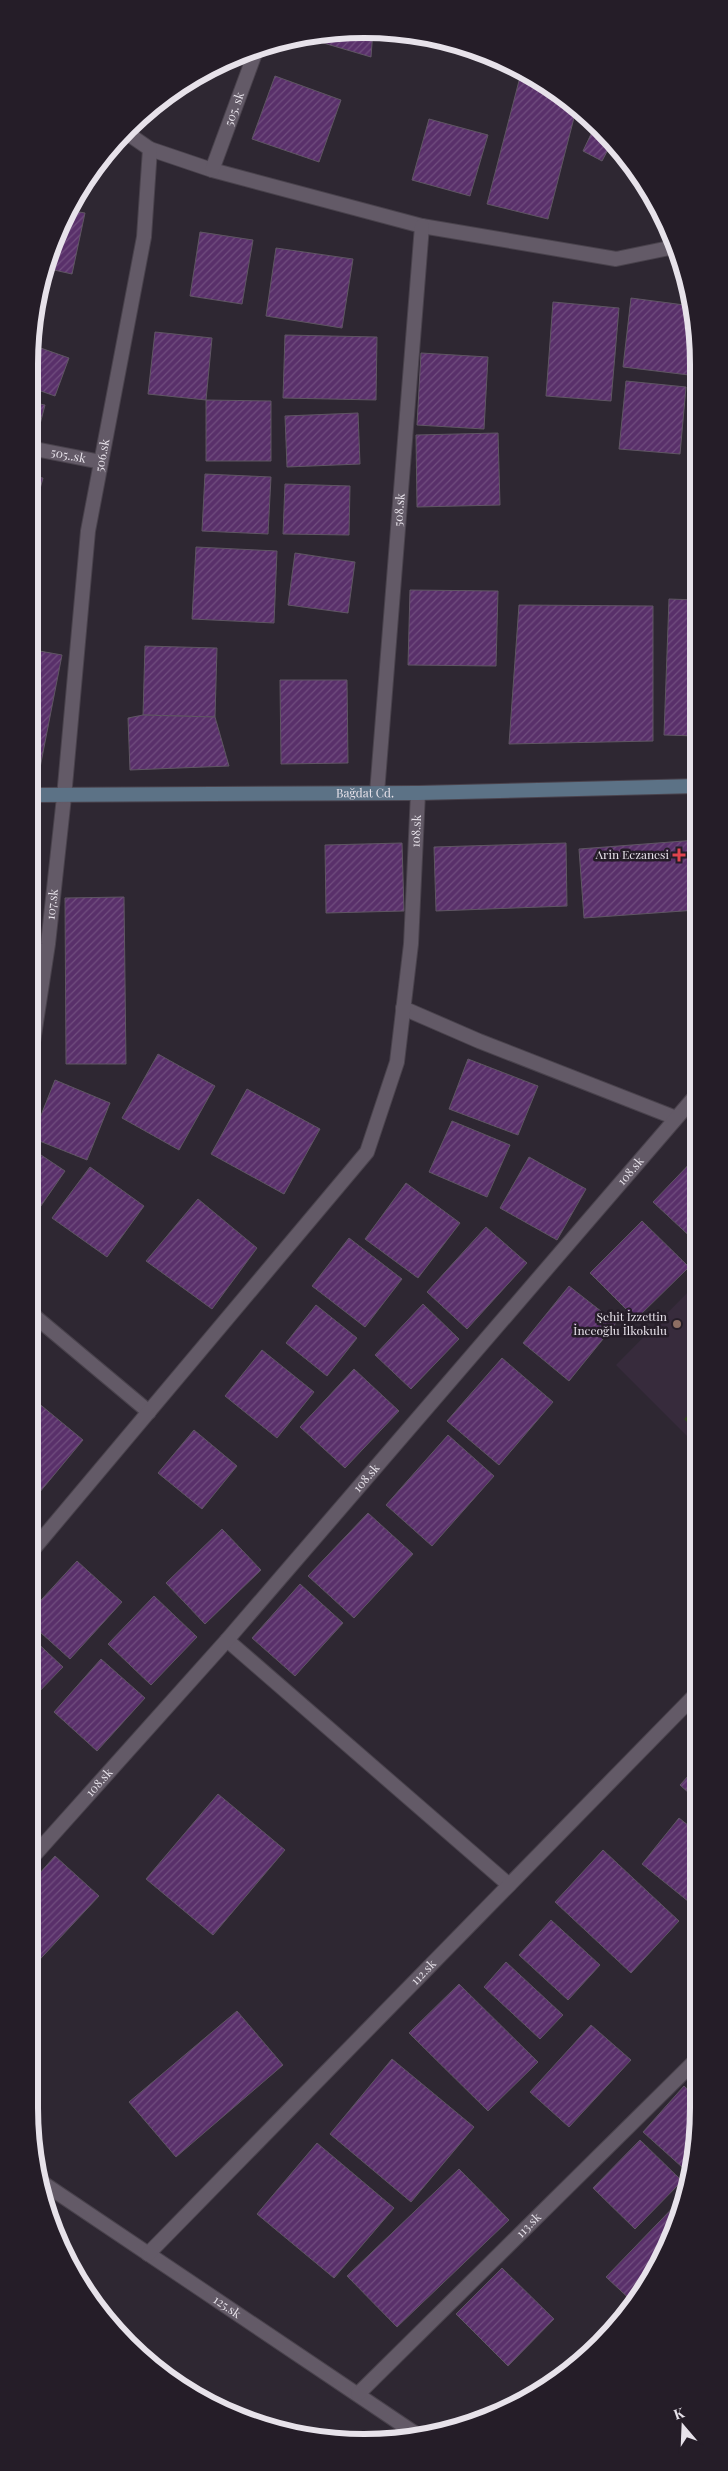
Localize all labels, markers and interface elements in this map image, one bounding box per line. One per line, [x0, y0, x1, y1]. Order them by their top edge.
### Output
street label: 505. sk [220, 89, 247, 128]
street label: 506.sk [90, 437, 112, 473]
street label: 505..sk [50, 443, 88, 466]
street label: 508.sk [389, 492, 408, 527]
street label: Bağdat Cd. [336, 784, 394, 800]
street label: 108.sk [406, 814, 424, 848]
place label: Arin Eczanesi [594, 846, 669, 862]
marker: Arin Eczanesi [673, 849, 685, 861]
street label: 107.sk [42, 888, 61, 921]
street label: 108.sk [613, 1153, 647, 1188]
place label: Şehit İzzettin İnceoğlu İlkokulu [573, 1308, 667, 1338]
marker: Şehit İzzettin İnceoğlu İlkokulu [671, 1318, 683, 1330]
street label: 108.sk [349, 1459, 383, 1495]
street label: 108.sk [82, 1764, 116, 1799]
street label: 112.sk [407, 1955, 439, 1988]
street label: 113.sk [512, 2208, 544, 2241]
street label: 125.sk [211, 2291, 245, 2321]
north arrow [658, 2401, 708, 2451]
text: K [671, 2402, 687, 2424]

